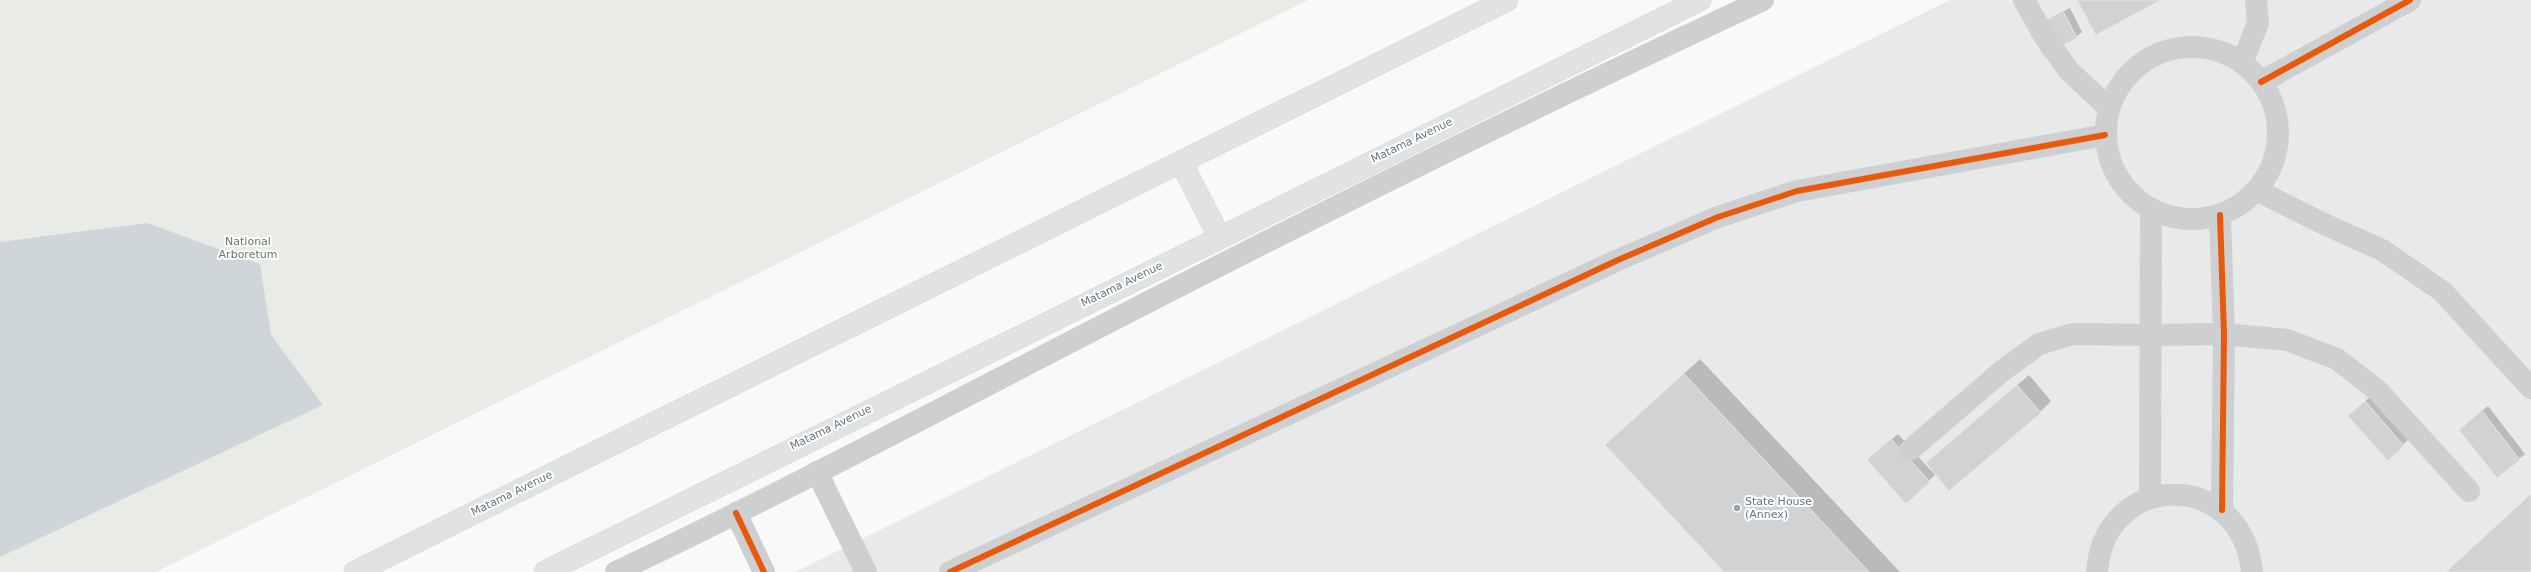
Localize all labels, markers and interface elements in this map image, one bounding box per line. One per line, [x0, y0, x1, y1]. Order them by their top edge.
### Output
street label: Matama Avenue [1369, 116, 1455, 166]
park label: National Arboretum [219, 235, 277, 261]
street label: Matama Avenue [1079, 260, 1165, 310]
street label: Matama Avenue [788, 403, 874, 453]
street label: Matama Avenue [469, 469, 555, 519]
place label: State House (Annex) [1745, 495, 1812, 521]
marker: State House (Annex) [1732, 503, 1742, 513]

